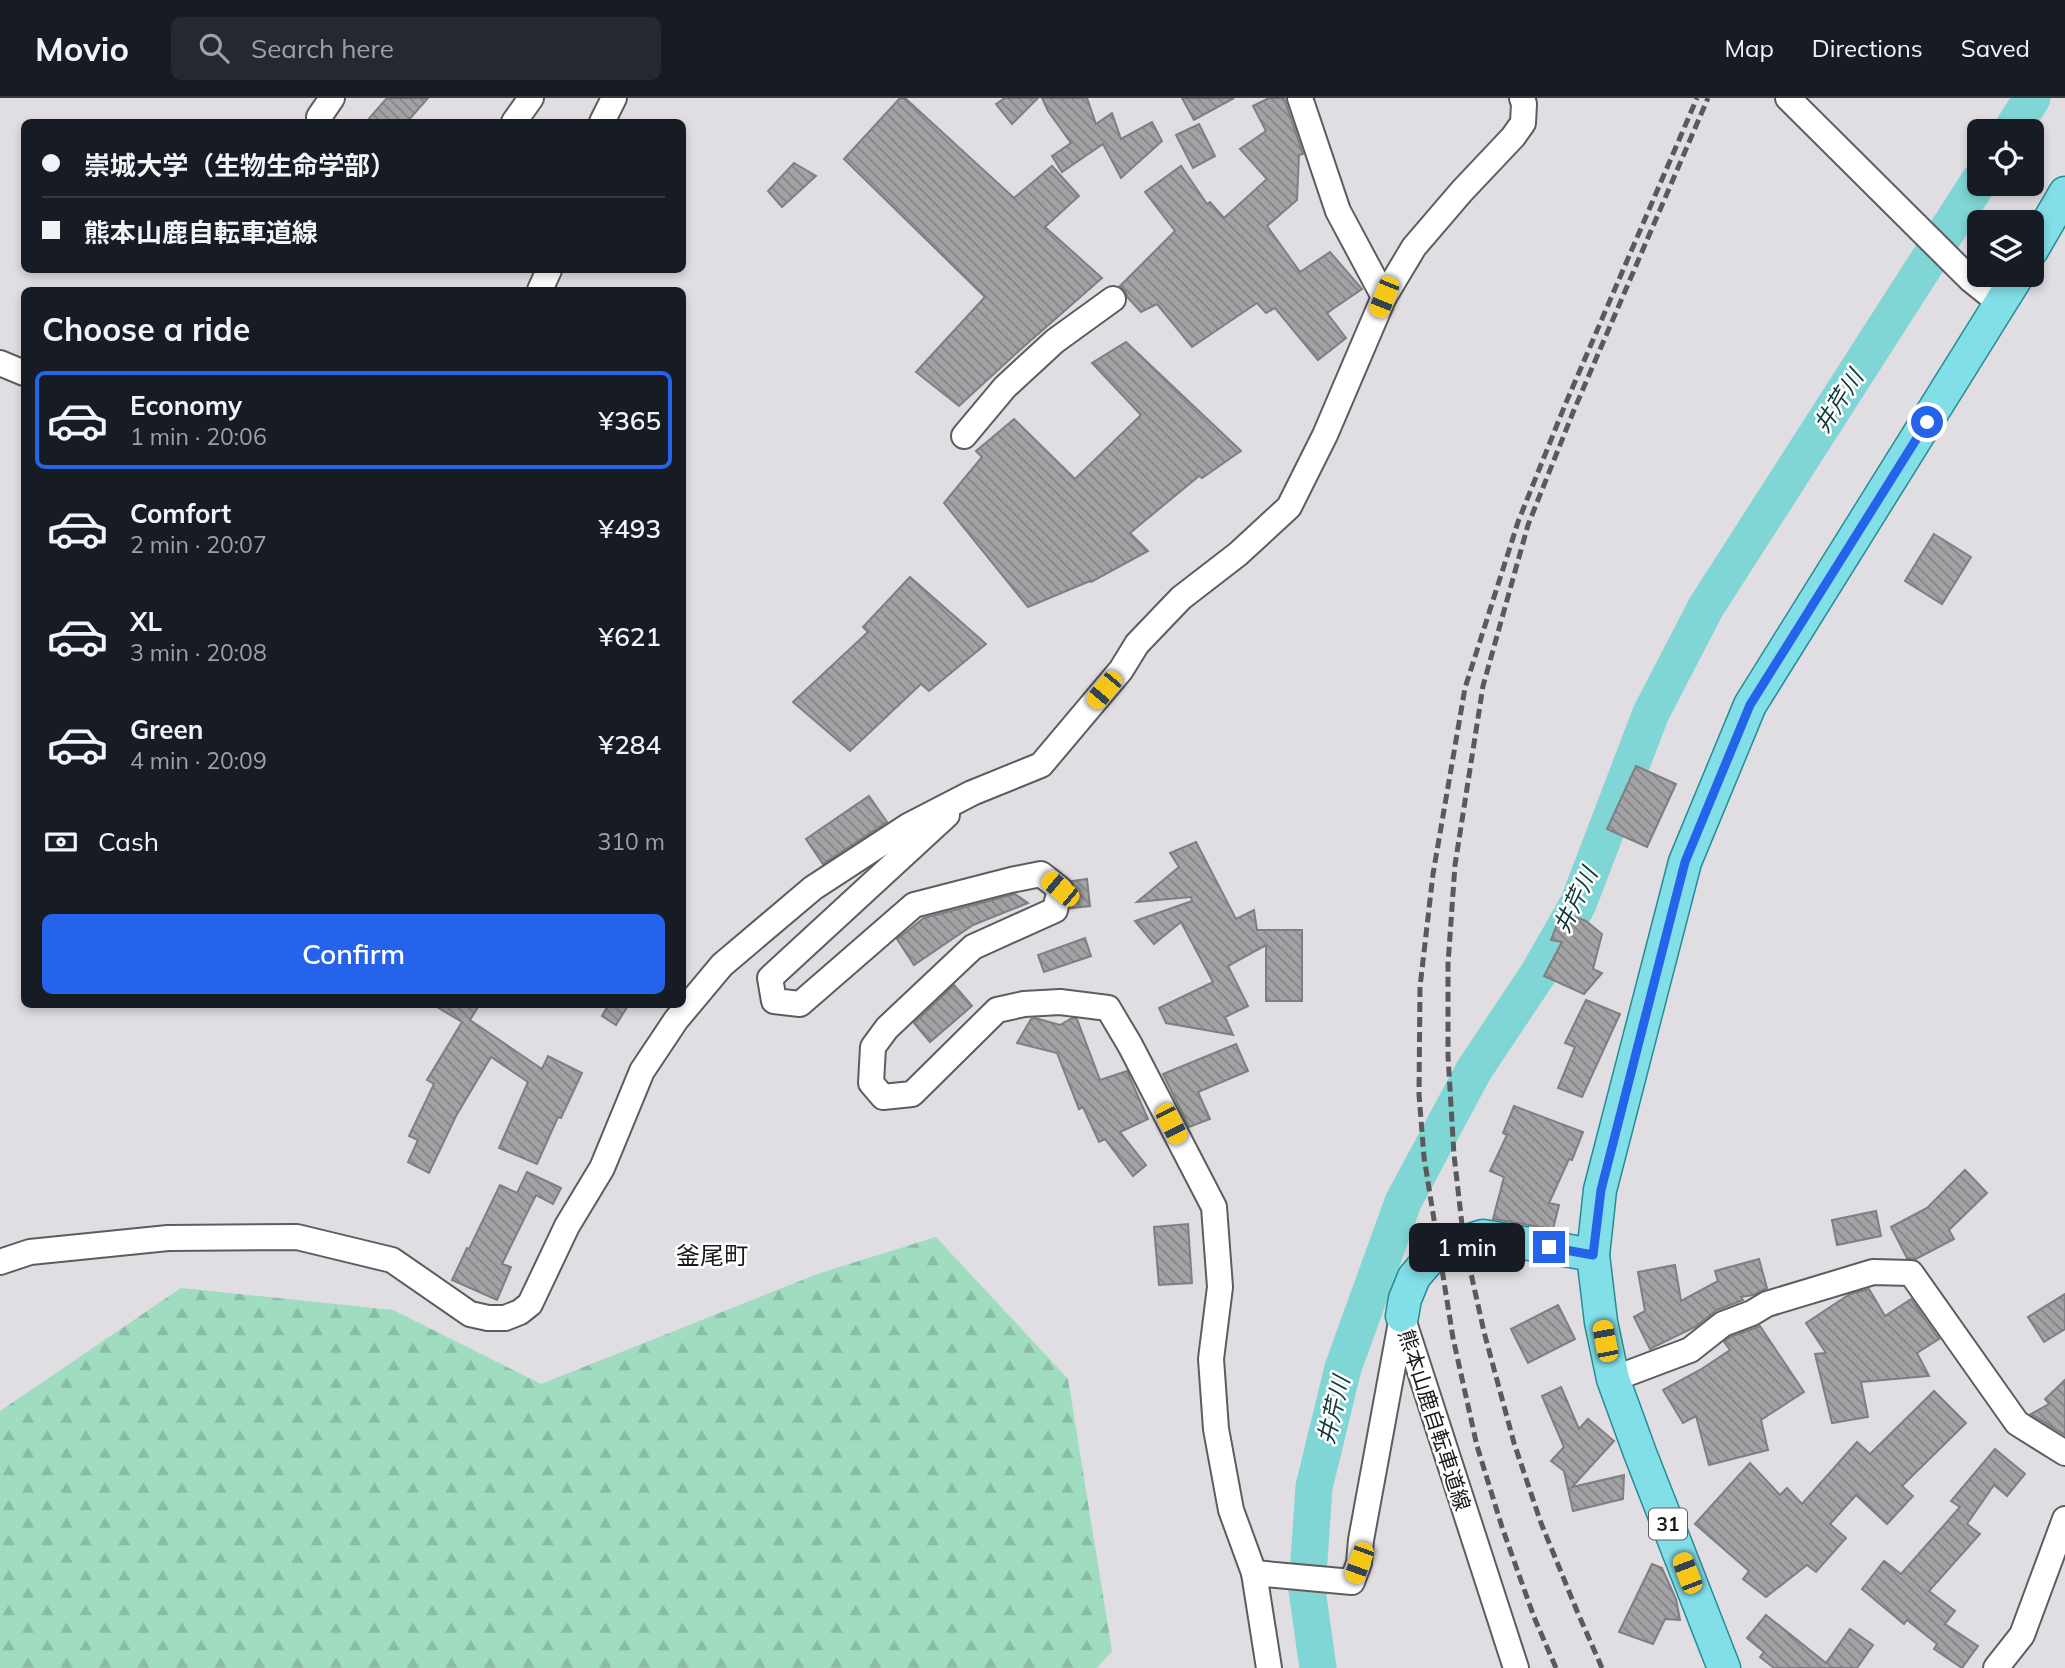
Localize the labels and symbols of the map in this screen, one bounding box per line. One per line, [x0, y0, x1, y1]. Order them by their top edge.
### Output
car [1367, 274, 1402, 320]
water label: 井芹川 [1807, 362, 1871, 438]
route start [1911, 406, 1943, 438]
car [1083, 667, 1126, 713]
water label: 井芹川 [1547, 860, 1604, 937]
car [1038, 867, 1083, 911]
car [1153, 1101, 1190, 1147]
callout: 1 min [1409, 1222, 1524, 1272]
route end [1533, 1231, 1565, 1263]
district label: 釜尾町 [676, 1240, 748, 1270]
car [1591, 1318, 1620, 1364]
street label: 熊本山鹿自転車道線 [1393, 1326, 1477, 1514]
water label: 井芹川 [1311, 1370, 1356, 1447]
road number: 31 [1649, 1508, 1687, 1540]
car [1342, 1540, 1377, 1586]
car [1670, 1550, 1705, 1596]

